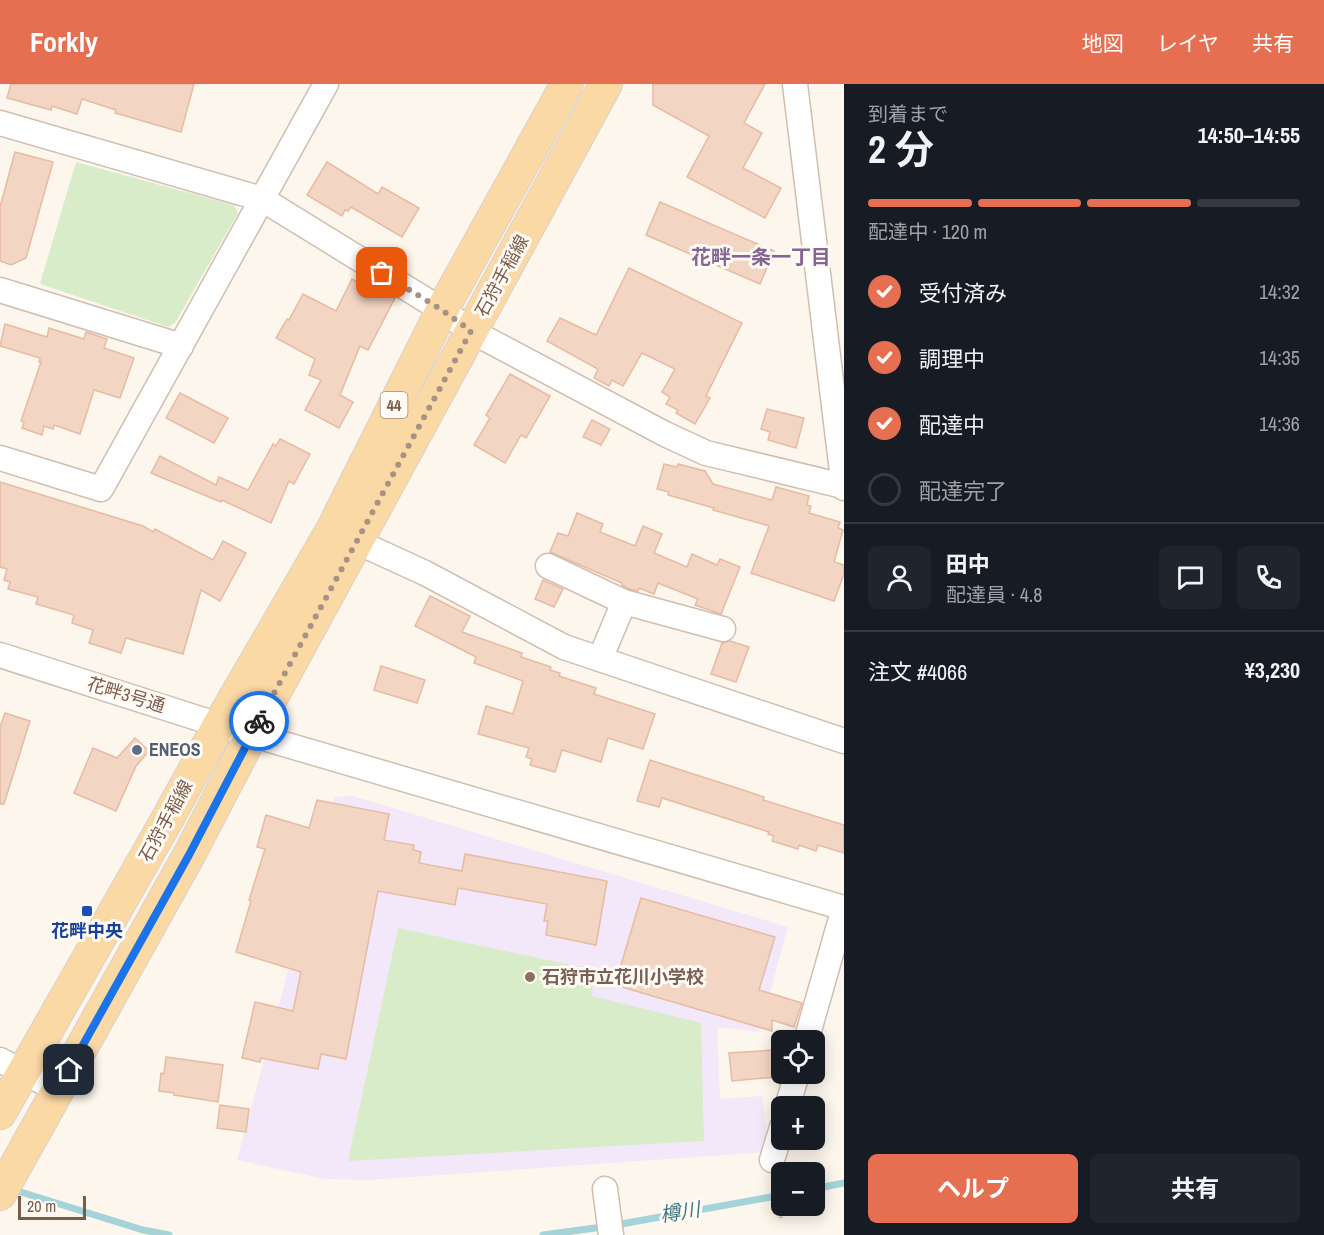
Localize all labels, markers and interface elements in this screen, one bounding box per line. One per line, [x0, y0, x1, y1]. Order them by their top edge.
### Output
text: Forkly [30, 23, 98, 61]
text: 地図 [1082, 29, 1124, 58]
text: レイヤ [1157, 29, 1219, 58]
text: 共有 [1252, 29, 1294, 58]
text: 到着まで [868, 100, 948, 127]
text: 14:50–14:55 [1198, 120, 1300, 150]
text: 2 分 [868, 123, 934, 175]
text: 配達中 · 120 m [868, 218, 987, 245]
street label: 石狩手稲線 [469, 230, 534, 321]
district label: 花畔一条一丁目 [691, 243, 831, 270]
pin [356, 247, 407, 298]
icon: bag [365, 256, 398, 289]
icon: check [868, 275, 901, 308]
text: 受付済み [919, 278, 1007, 308]
text: 14:32 [1259, 278, 1300, 305]
icon: check [868, 341, 901, 374]
text: 調理中 [919, 344, 985, 374]
text: 14:35 [1259, 344, 1300, 371]
road number: 44 [380, 392, 408, 418]
icon: check [868, 407, 901, 440]
text: 配達中 [919, 410, 985, 440]
text: 14:36 [1259, 410, 1300, 437]
text: 配達完了 [919, 476, 1007, 506]
button: person [868, 546, 931, 609]
button: chat [1159, 546, 1222, 609]
button: phone [1237, 546, 1300, 609]
text: 田中 [946, 549, 990, 579]
text: 配達員 · 4.8 [946, 581, 1042, 608]
text: ¥3,230 [1245, 655, 1300, 685]
text: 注文 #4066 [868, 657, 967, 687]
street label: 花畔3号通 [84, 671, 168, 718]
courier [229, 691, 289, 751]
icon: bike [243, 705, 276, 738]
place label: ENEOS [149, 737, 201, 762]
marker: ENEOS [130, 743, 144, 757]
street label: 石狩手稲線 [133, 775, 198, 866]
marker: 花畔中央 [80, 904, 94, 918]
place label: 花畔中央 [51, 918, 123, 943]
place label: 石狩市立花川小学校 [542, 964, 704, 989]
marker: 石狩市立花川小学校 [523, 970, 537, 984]
map controls [771, 1030, 825, 1216]
button: locate [771, 1030, 825, 1084]
pin [43, 1044, 94, 1095]
icon: home [52, 1053, 85, 1086]
button: + [771, 1096, 825, 1150]
button: ヘルプ [868, 1154, 1078, 1223]
button: 共有 [1090, 1154, 1300, 1223]
button: − [771, 1162, 825, 1216]
scale bar [18, 1193, 86, 1220]
text: 20 m [27, 1195, 56, 1217]
water label: 樽川 [658, 1195, 704, 1228]

